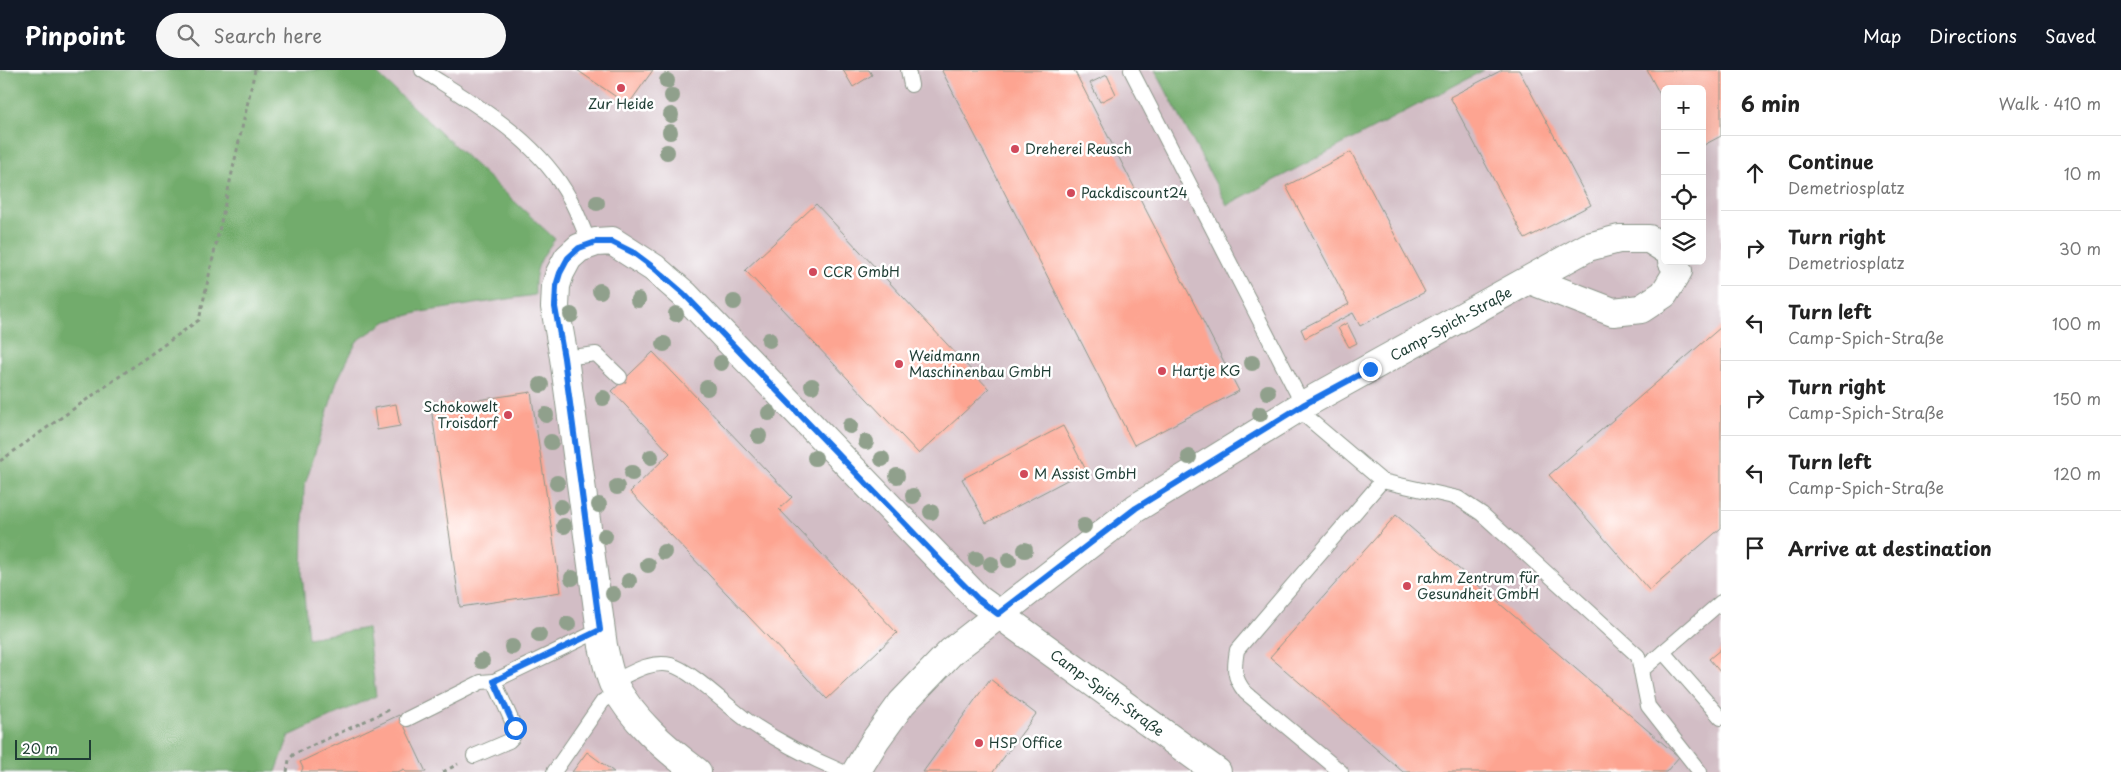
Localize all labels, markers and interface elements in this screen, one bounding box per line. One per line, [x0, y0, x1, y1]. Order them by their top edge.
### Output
search box [156, 13, 506, 58]
text: Pinpoint [25, 17, 126, 53]
icon: search [174, 21, 202, 49]
text: Search here [214, 21, 322, 49]
text: Map [1863, 22, 1901, 49]
text: Directions [1929, 22, 2017, 49]
text: Saved [2045, 22, 2096, 49]
marker: Zur Heide [615, 82, 627, 94]
map controls [1661, 85, 1706, 265]
button: + [1661, 85, 1706, 130]
text: 6 min [1741, 87, 1800, 119]
text: Walk · 410 m [1999, 91, 2101, 115]
place label: Zur Heide [588, 93, 654, 114]
button: − [1661, 130, 1706, 175]
place label: Dreherei Reusch [1025, 138, 1132, 159]
marker: Dreherei Reusch [1009, 143, 1021, 155]
text: Continue [1788, 147, 1874, 175]
icon: ahead [1741, 159, 1769, 187]
text: 10 m [2064, 161, 2101, 185]
button: locate [1661, 175, 1706, 220]
text: Demetriosplatz [1788, 175, 1904, 199]
place label: Packdiscount24 [1081, 182, 1188, 203]
marker: Packdiscount24 [1065, 187, 1077, 199]
button: layers [1661, 220, 1706, 265]
text: Turn right [1788, 222, 1886, 250]
icon: right [1741, 234, 1769, 262]
text: 30 m [2059, 236, 2101, 260]
text: Demetriosplatz [1788, 250, 1904, 274]
place label: CCR GmbH [823, 261, 900, 282]
marker: CCR GmbH [807, 266, 819, 278]
street label: Camp-Spich-Straße [1386, 281, 1515, 366]
text: Turn left [1788, 297, 1872, 325]
icon: left [1741, 309, 1769, 337]
text: 100 m [2052, 311, 2101, 335]
text: Camp-Spich-Straße [1788, 325, 1944, 349]
place label: Weidmann Maschinenbau GmbH [909, 345, 1052, 382]
marker: Weidmann Maschinenbau GmbH [893, 358, 905, 370]
route end [1359, 358, 1382, 381]
place label: Hartje KG [1172, 360, 1241, 381]
marker: Hartje KG [1156, 365, 1168, 377]
text: Turn right [1788, 372, 1886, 400]
icon: right [1741, 384, 1769, 412]
text: 150 m [2053, 386, 2101, 410]
place label: Schokowelt Troisdorf [423, 396, 500, 433]
text: Camp-Spich-Straße [1788, 400, 1944, 424]
marker: Schokowelt Troisdorf [502, 409, 514, 421]
text: Turn left [1788, 447, 1872, 475]
icon: left [1741, 459, 1769, 487]
text: 120 m [2054, 461, 2101, 485]
place label: M Assist GmbH [1034, 463, 1137, 484]
marker: M Assist GmbH [1018, 468, 1030, 480]
text: Camp-Spich-Straße [1788, 475, 1944, 499]
icon: arrive [1741, 534, 1769, 562]
text: Arrive at destination [1788, 534, 1992, 562]
place label: rahm Zentrum für Gesundheit GmbH [1417, 567, 1540, 604]
marker: rahm Zentrum für Gesundheit GmbH [1401, 580, 1413, 592]
street label: Camp-Spich-Straße [1046, 644, 1169, 741]
route start [504, 717, 527, 740]
place label: HSP Office [989, 732, 1062, 753]
scale bar [15, 737, 91, 760]
marker: HSP Office [973, 737, 985, 749]
text: 20 m [22, 738, 58, 759]

